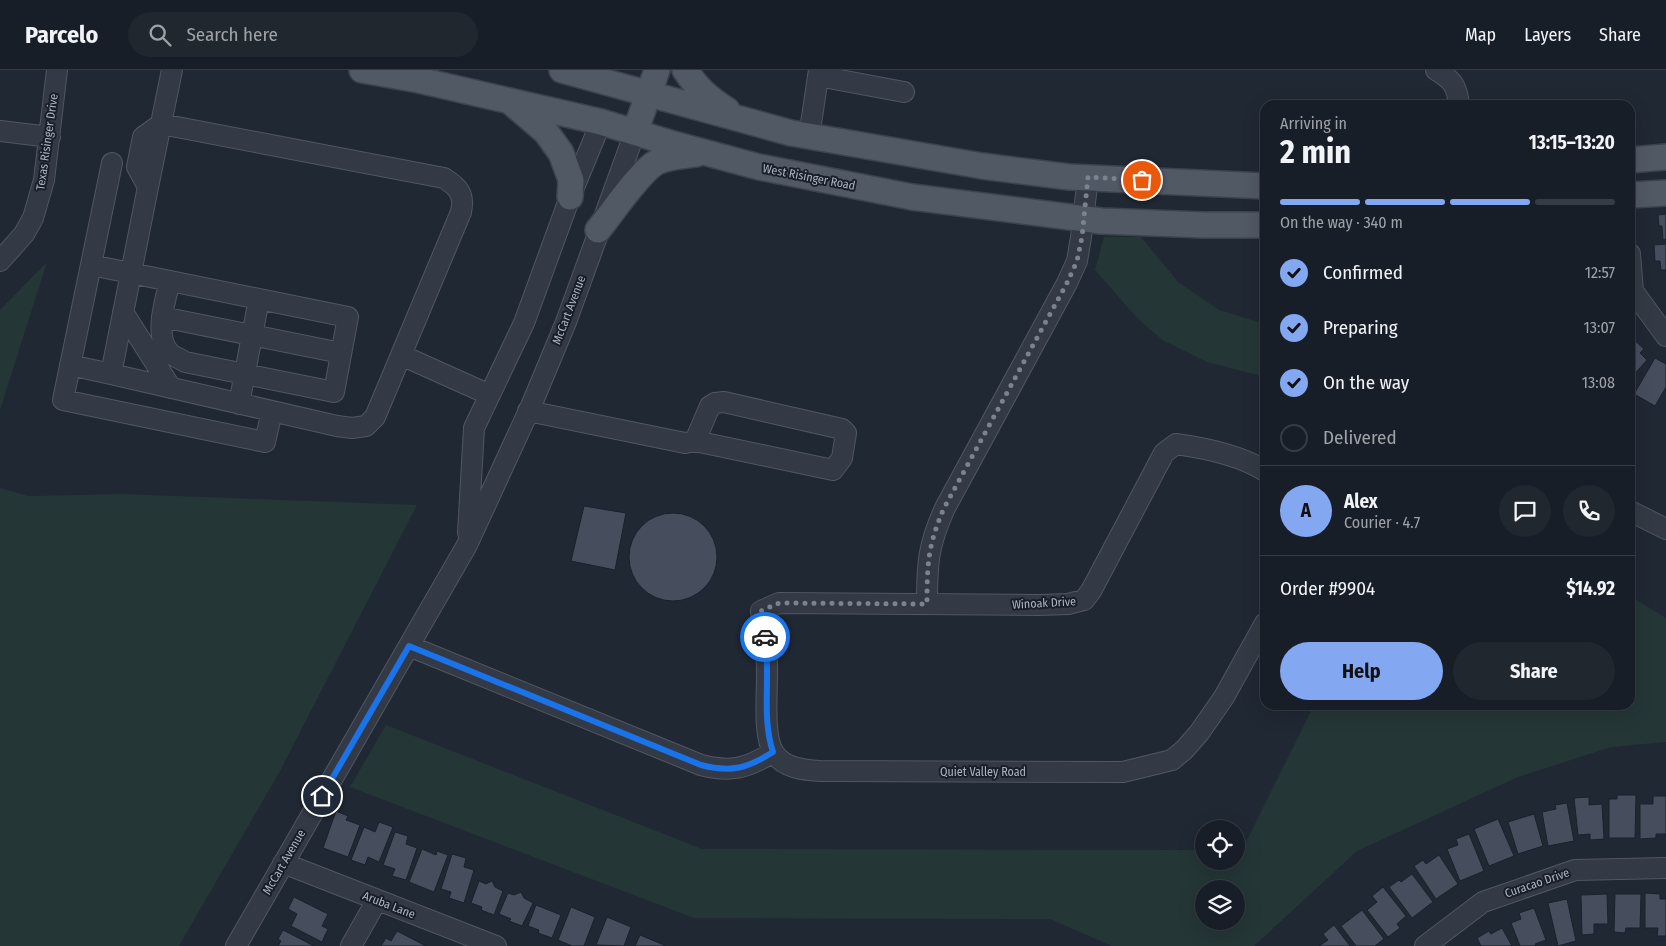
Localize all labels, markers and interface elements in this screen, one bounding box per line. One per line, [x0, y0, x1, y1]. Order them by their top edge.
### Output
search box [128, 12, 478, 57]
text: Parcelo [25, 21, 98, 49]
icon: search [146, 21, 174, 49]
text: Search here [186, 23, 278, 46]
text: Map [1465, 24, 1496, 46]
text: Layers [1524, 24, 1571, 46]
text: Share [1599, 24, 1641, 46]
street label: Texas Risinger Drive [33, 93, 61, 191]
text: Arriving in [1280, 114, 1347, 133]
text: 13:15–13:20 [1529, 131, 1615, 154]
text: 2 min [1280, 133, 1351, 171]
pin [1121, 159, 1163, 201]
street label: West Risinger Road [762, 161, 856, 193]
icon: bag [1128, 166, 1156, 194]
text: On the way · 340 m [1280, 213, 1403, 232]
icon: check [1280, 259, 1308, 287]
text: Confirmed [1323, 261, 1403, 284]
text: 12:57 [1585, 263, 1615, 282]
street label: McCart Avenue [549, 274, 589, 346]
icon: check [1280, 314, 1308, 342]
text: Preparing [1323, 316, 1398, 339]
text: 13:07 [1584, 318, 1615, 337]
icon: check [1280, 369, 1308, 397]
text: On the way [1323, 371, 1409, 394]
text: 13:08 [1582, 373, 1615, 392]
text: Delivered [1323, 426, 1397, 449]
button: chat [1499, 485, 1551, 537]
button: phone [1563, 485, 1615, 537]
text: Alex [1344, 490, 1378, 513]
text: A [1301, 499, 1311, 522]
text: Courier · 4.7 [1344, 513, 1420, 532]
text: Order #9904 [1280, 577, 1375, 600]
text: $14.92 [1566, 577, 1615, 600]
street label: Winoak Drive [1012, 594, 1077, 612]
courier [740, 612, 790, 662]
icon: car [751, 623, 779, 651]
button: Help [1280, 642, 1443, 700]
button: Share [1453, 642, 1615, 700]
street label: Quiet Valley Road [940, 765, 1026, 779]
pin [301, 775, 343, 817]
icon: home [308, 782, 336, 810]
map controls [1195, 820, 1245, 930]
button: locate [1195, 820, 1245, 870]
street label: McCart Avenue [260, 827, 308, 897]
street label: Curacao Drive [1503, 865, 1571, 901]
button: layers [1195, 880, 1245, 930]
street label: Aruba Lane [361, 889, 417, 921]

